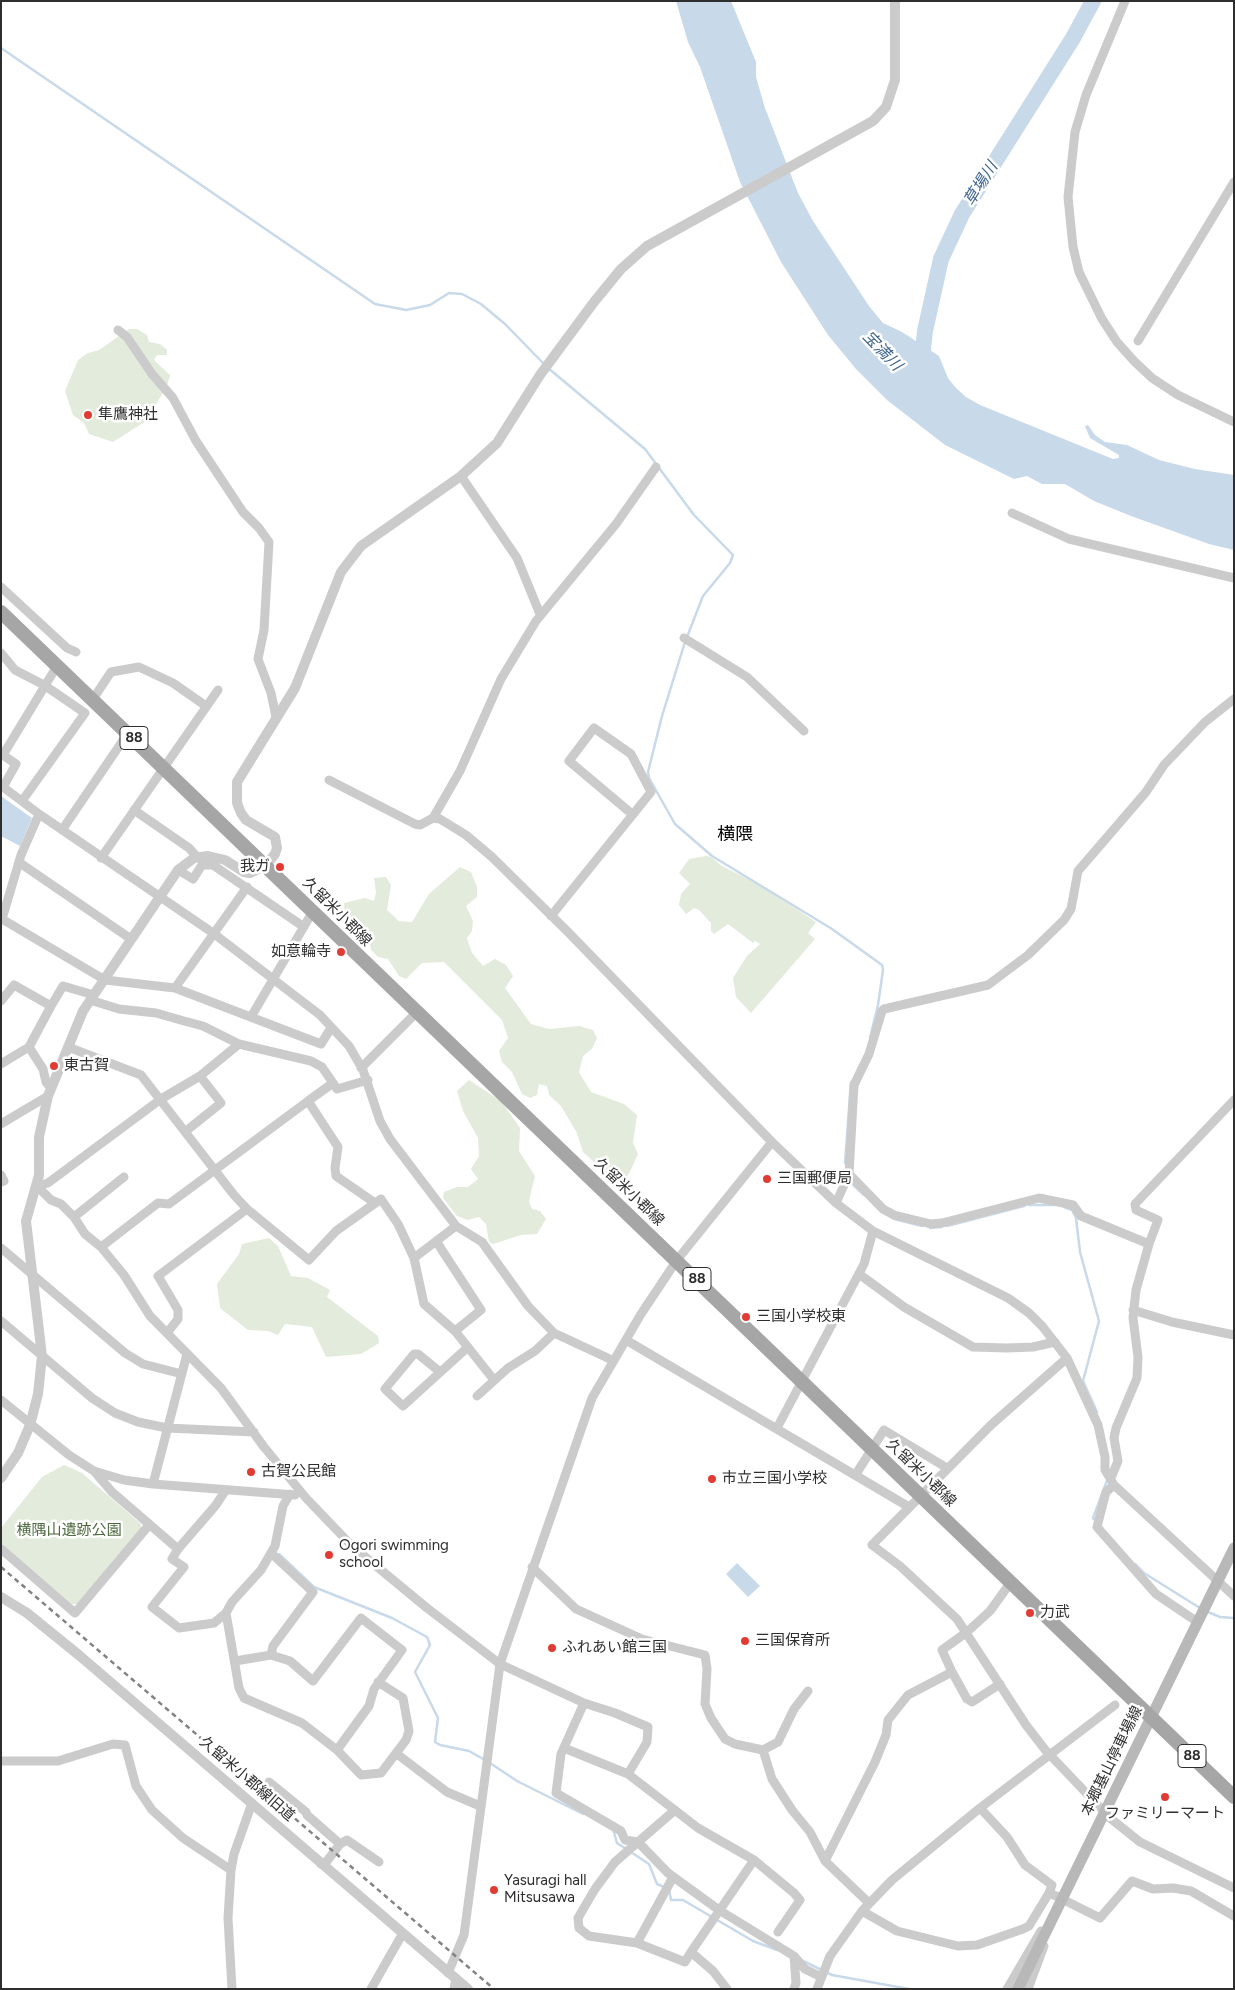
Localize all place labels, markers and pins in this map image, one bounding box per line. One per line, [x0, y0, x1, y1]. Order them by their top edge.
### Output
place label: 隼鷹神社 [98, 406, 158, 424]
marker: 隼鷹神社 [82, 409, 94, 421]
place label: 我ガ [240, 858, 270, 876]
marker: 我ガ [274, 861, 286, 873]
place label: 如意輪寺 [271, 943, 331, 961]
marker: 如意輪寺 [335, 946, 347, 958]
place label: 東古賀 [64, 1057, 109, 1075]
marker: 東古賀 [48, 1060, 60, 1072]
place label: 三国郵便局 [777, 1170, 852, 1188]
marker: 三国郵便局 [761, 1173, 773, 1185]
place label: 三国小学校東 [756, 1308, 846, 1326]
marker: 三国小学校東 [740, 1311, 752, 1323]
place label: 古賀公民館 [261, 1463, 336, 1481]
marker: 古賀公民館 [245, 1466, 257, 1478]
place label: 市立三国小学校 [722, 1470, 827, 1488]
marker: 市立三国小学校 [706, 1473, 718, 1485]
place label: Ogori swimming school [339, 1537, 449, 1572]
marker: Ogori swimming school [323, 1549, 335, 1561]
place label: 力武 [1040, 1604, 1070, 1622]
marker: 力武 [1024, 1607, 1036, 1619]
place label: 三国保育所 [755, 1632, 830, 1650]
marker: 三国保育所 [739, 1635, 751, 1647]
place label: ふれあい館三国 [562, 1639, 667, 1657]
marker: ふれあい館三国 [546, 1642, 558, 1654]
marker: ファミリーマート [1159, 1791, 1171, 1803]
place label: ファミリーマート [1105, 1805, 1225, 1823]
place label: Yasuragi hall Mitsusawa [504, 1872, 586, 1907]
marker: Yasuragi hall Mitsusawa [488, 1884, 500, 1896]

